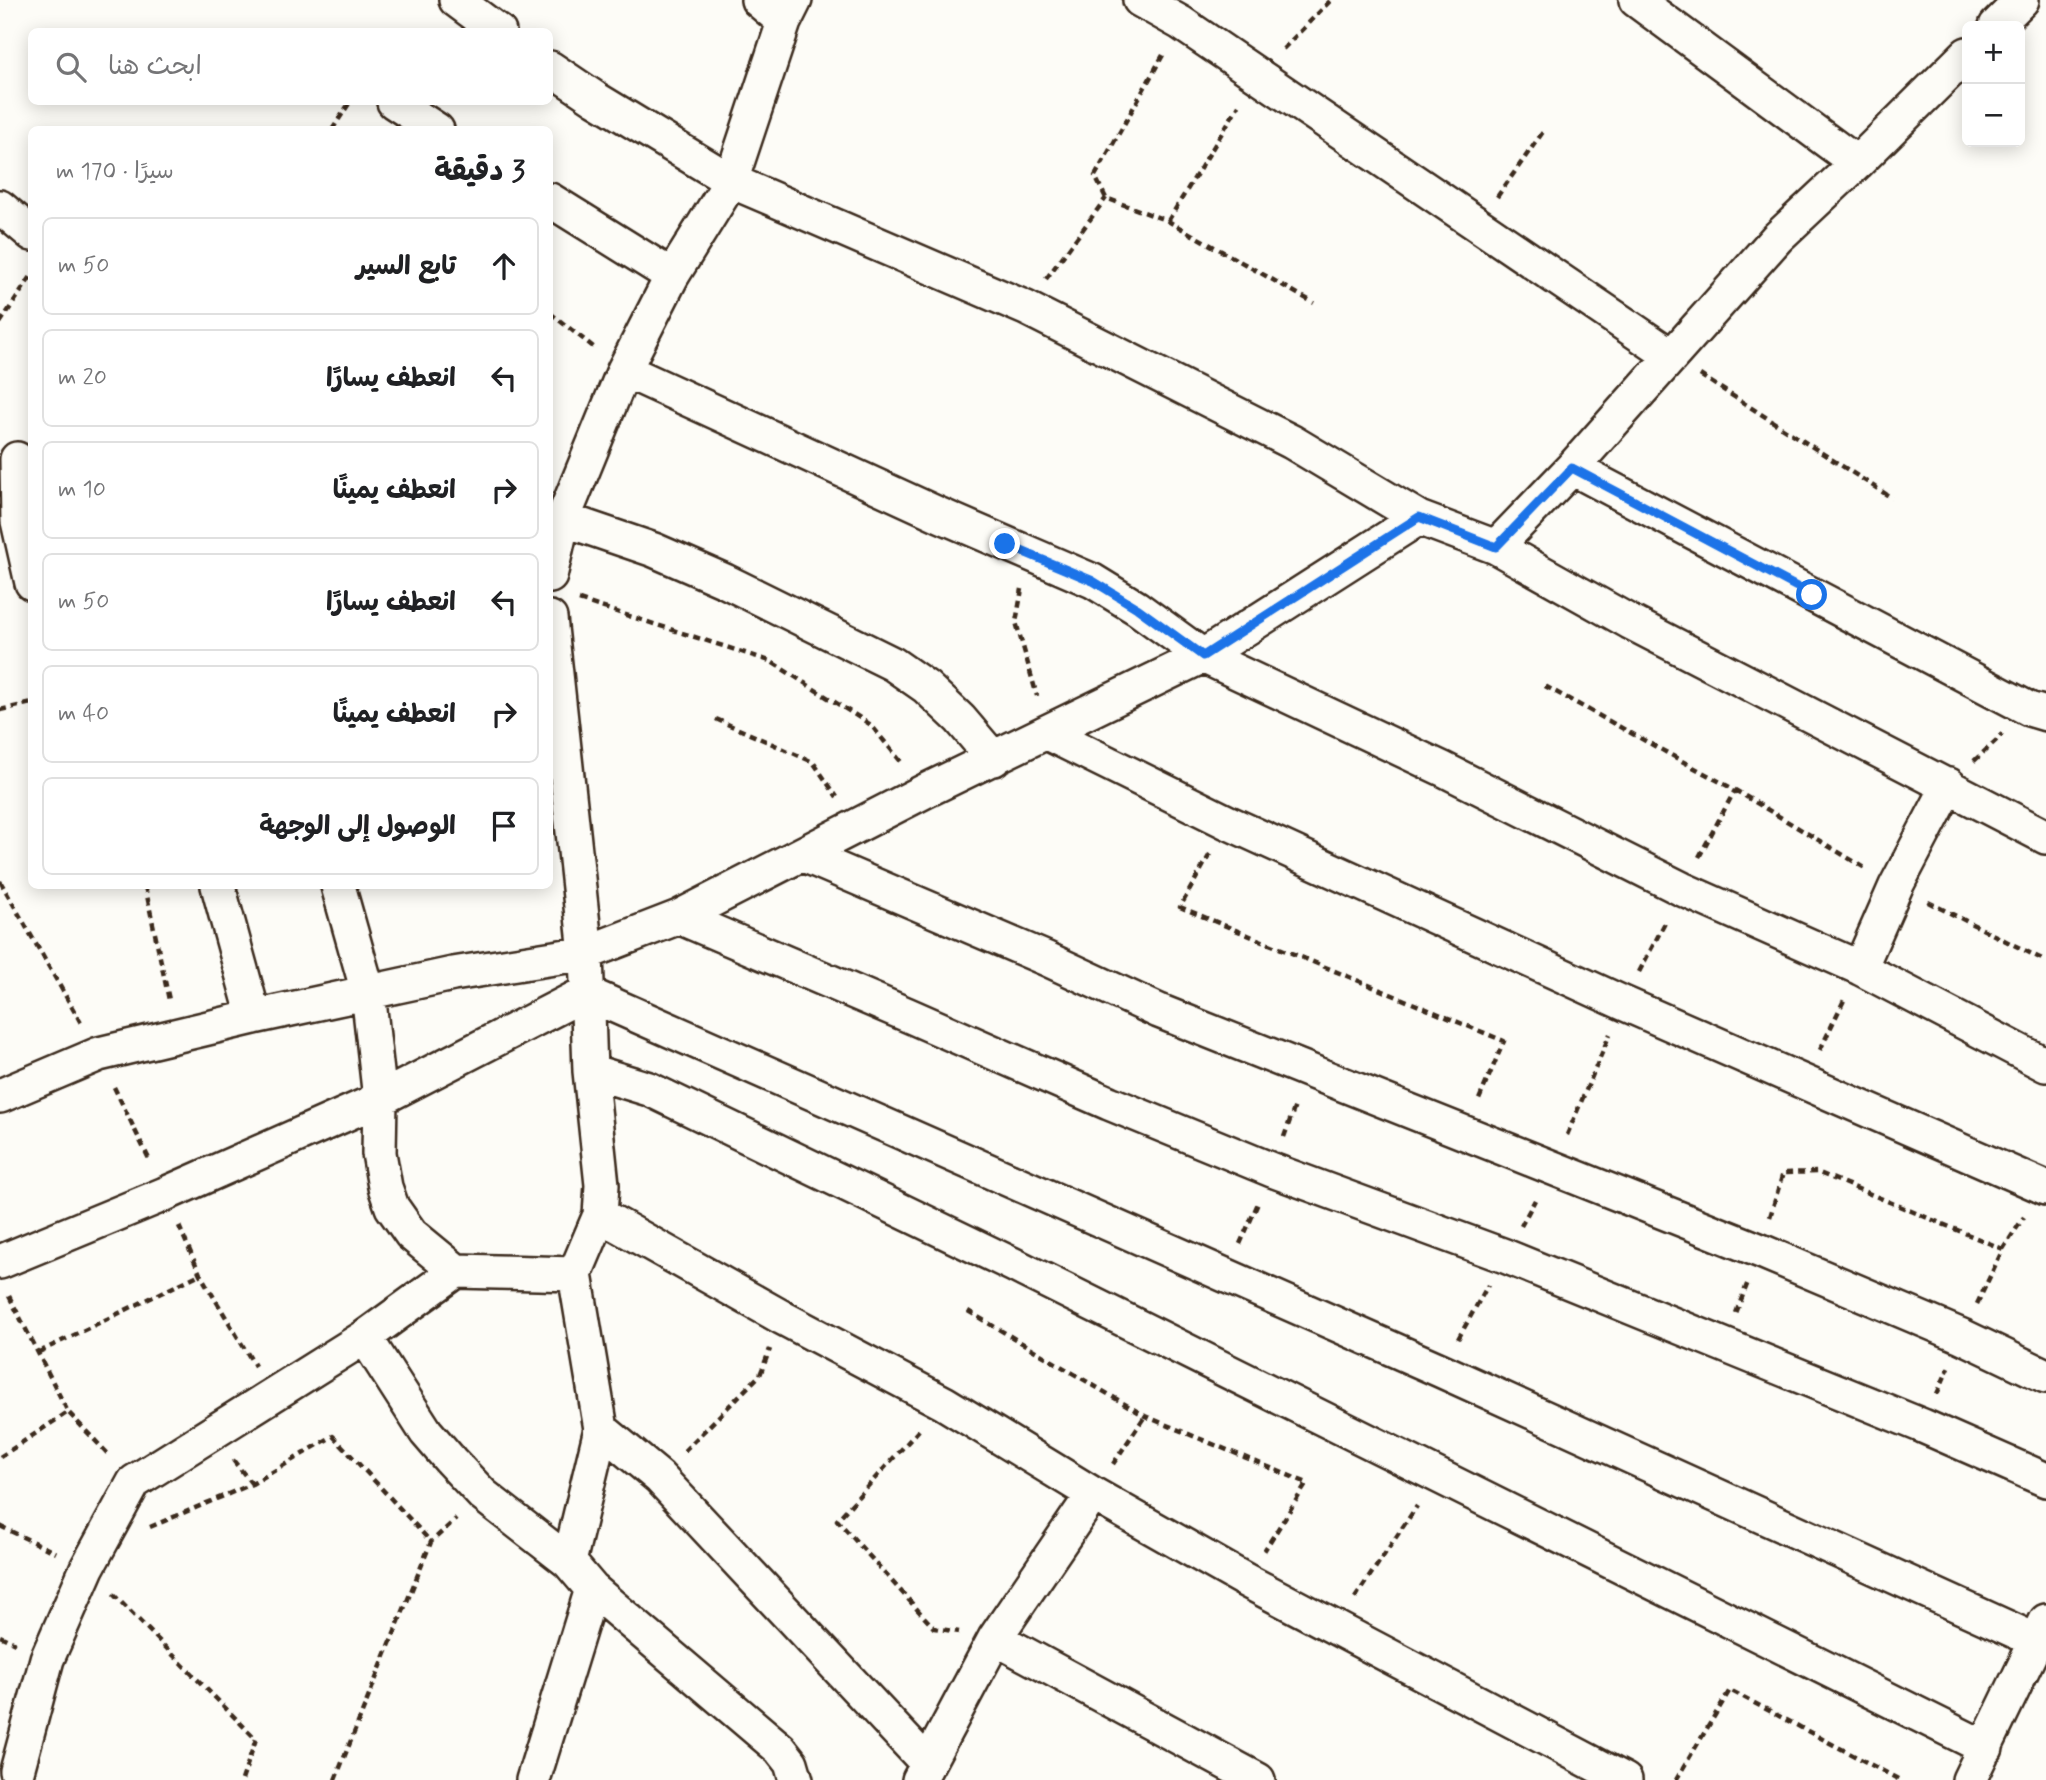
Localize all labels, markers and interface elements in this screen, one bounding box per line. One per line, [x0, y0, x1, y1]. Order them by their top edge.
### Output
map controls [1962, 21, 2025, 147]
button: + [1962, 21, 2025, 84]
search box [28, 28, 553, 105]
icon: search [52, 48, 90, 86]
text: ابحث هنا [108, 50, 202, 84]
button: − [1962, 84, 2025, 147]
text: 3 دقيقة [434, 152, 525, 191]
text: سيرًا · 170 m [56, 157, 174, 187]
icon: ahead [485, 247, 523, 285]
text: تابع السير [356, 250, 456, 284]
text: 50 m [58, 251, 110, 281]
icon: left [485, 359, 523, 397]
text: انعطف يسارًا [326, 362, 456, 396]
text: 20 m [58, 363, 107, 393]
icon: right [485, 471, 523, 509]
text: انعطف يمينًا [333, 474, 456, 508]
text: 10 m [58, 475, 106, 505]
route end [989, 528, 1020, 559]
route start [1796, 579, 1827, 610]
icon: left [485, 583, 523, 621]
text: انعطف يسارًا [326, 586, 456, 620]
text: 50 m [58, 587, 110, 617]
icon: right [485, 695, 523, 733]
text: انعطف يمينًا [333, 698, 456, 732]
text: 40 m [58, 699, 109, 729]
icon: arrive [485, 807, 523, 845]
text: الوصول إلى الوجهة [259, 810, 456, 844]

